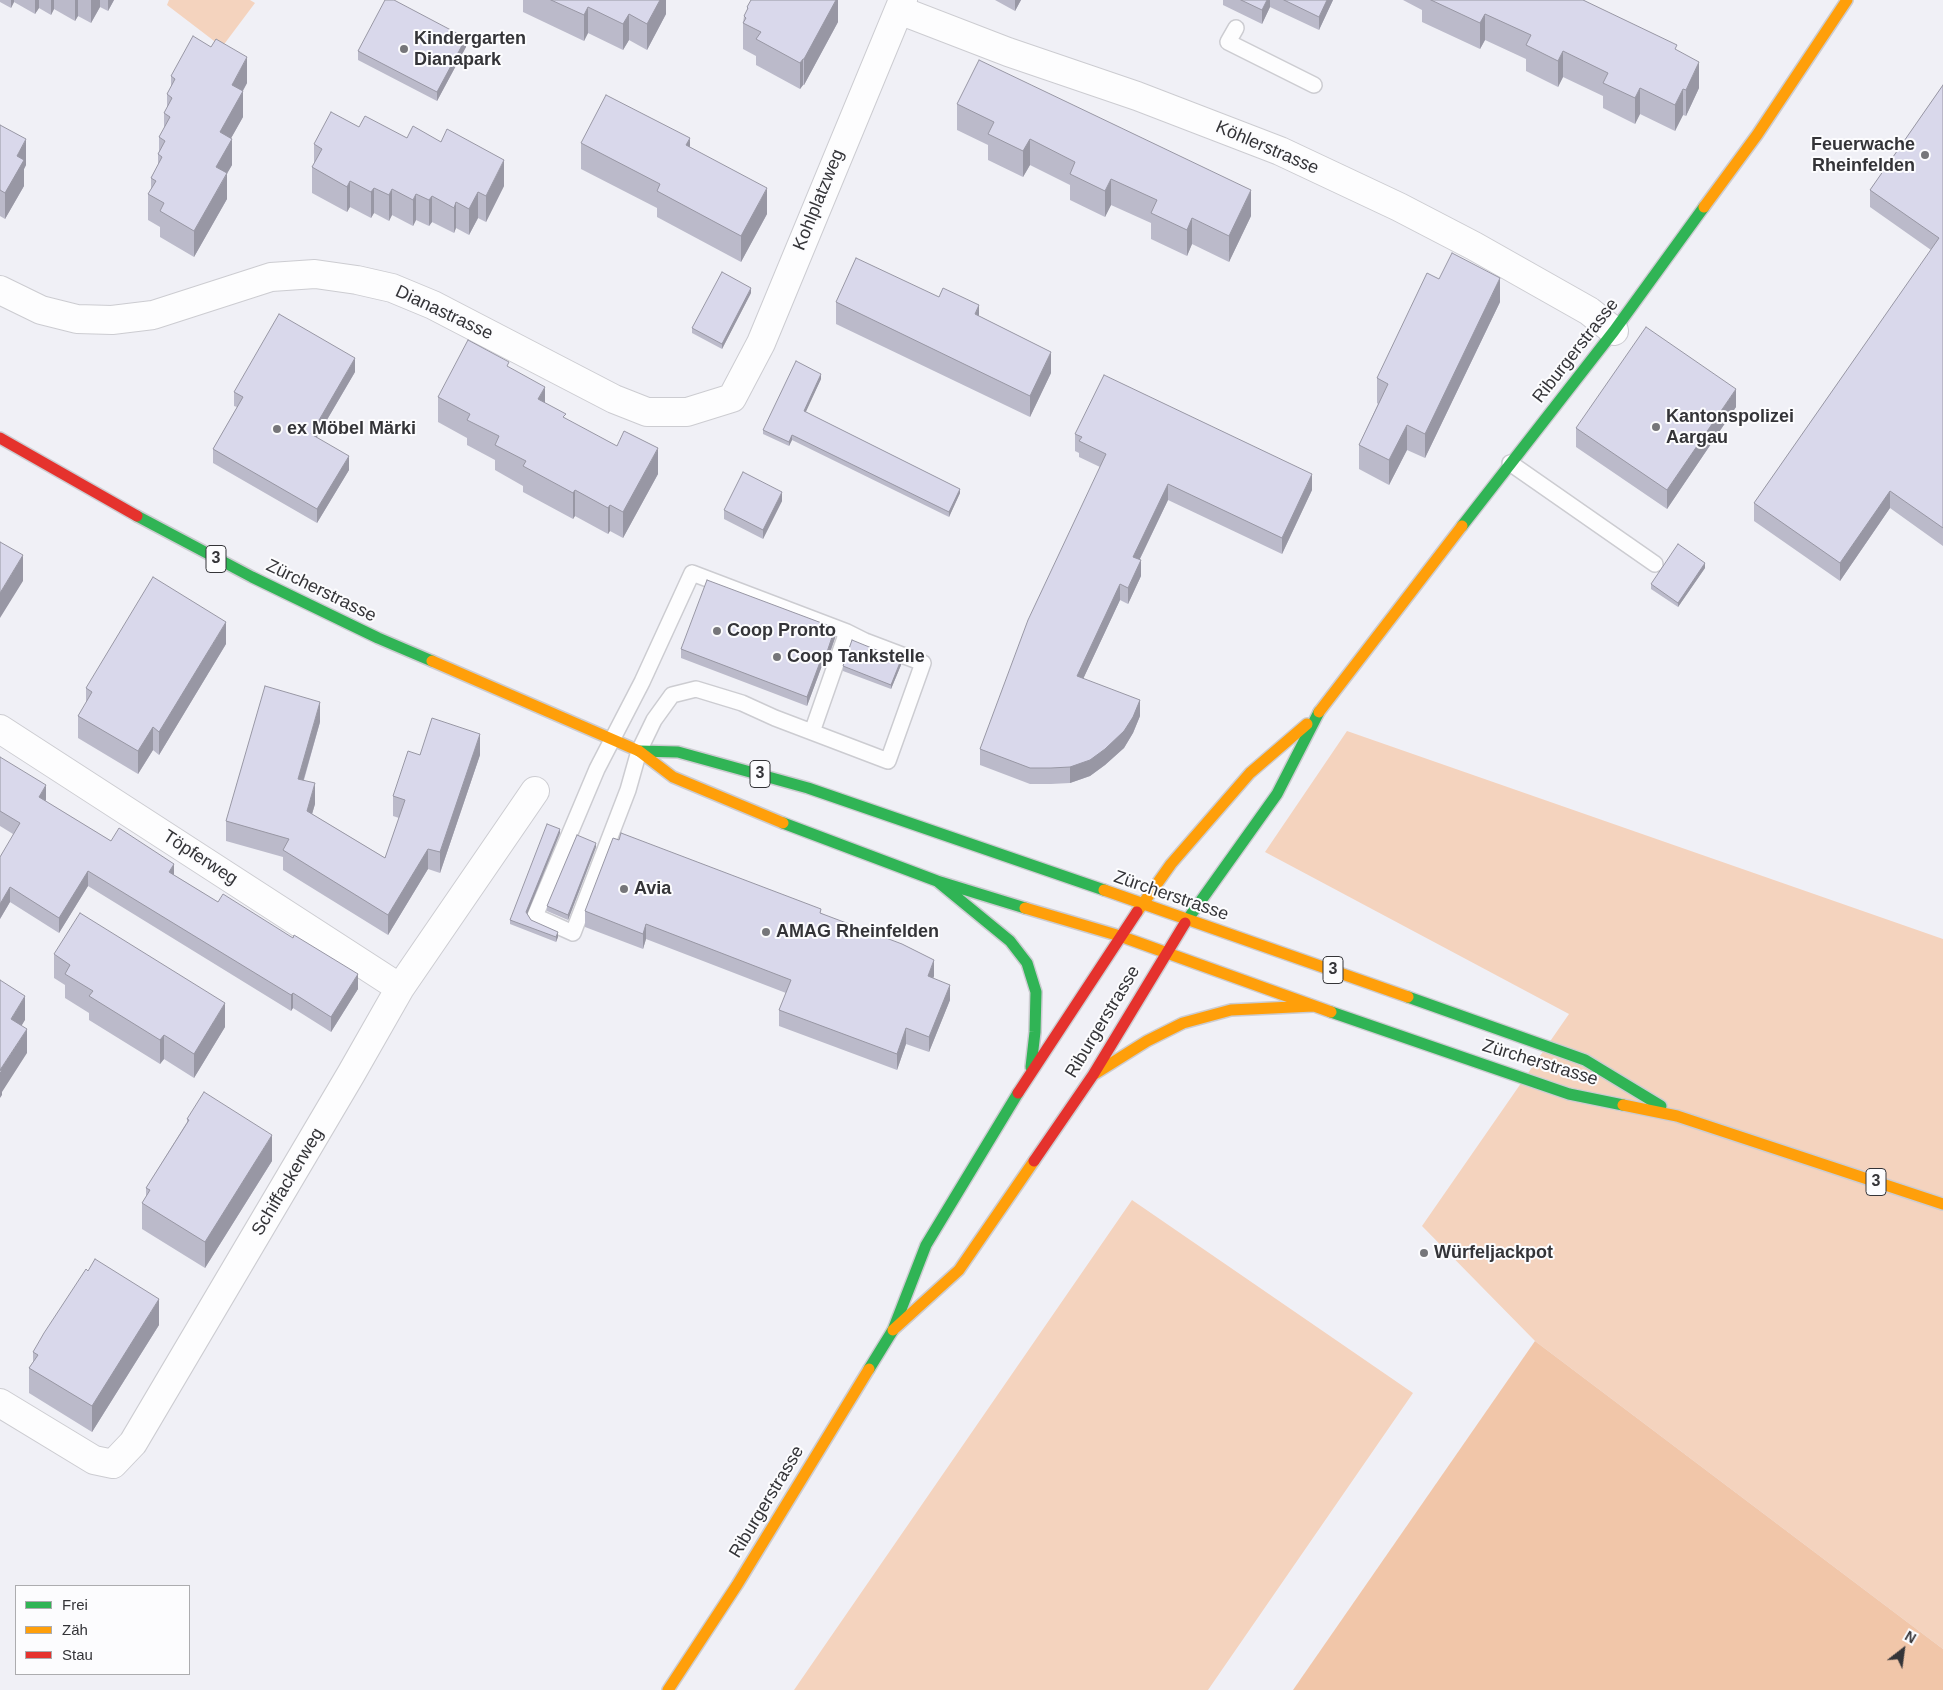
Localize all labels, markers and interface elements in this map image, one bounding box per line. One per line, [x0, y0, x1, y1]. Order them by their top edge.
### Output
place label: Kindergarten Dianapark [414, 28, 526, 70]
marker: Kindergarten Dianapark [398, 43, 410, 55]
street label: Köhlerstrasse [1212, 117, 1322, 179]
place label: Feuerwache Rheinfelden [1811, 134, 1915, 176]
street label: Kohlplatzweg [789, 146, 849, 254]
marker: Feuerwache Rheinfelden [1919, 149, 1931, 161]
street label: Dianastrasse [392, 281, 496, 345]
street label: Riburgerstrasse [1528, 294, 1624, 408]
place label: Kantonspolizei Aargau [1666, 406, 1794, 448]
place label: ex Möbel Märki [287, 418, 416, 440]
marker: Kantonspolizei Aargau [1650, 421, 1662, 433]
marker: ex Möbel Märki [271, 423, 283, 435]
road number: 3 [206, 546, 226, 572]
street label: Zürcherstrasse [262, 555, 380, 627]
place label: Coop Pronto [727, 620, 836, 642]
marker: Coop Pronto [711, 625, 723, 637]
place label: Coop Tankstelle [787, 646, 925, 668]
marker: Coop Tankstelle [771, 651, 783, 663]
road number: 3 [750, 761, 770, 788]
street label: Töpferweg [158, 826, 242, 890]
street label: Zürcherstrasse [1111, 866, 1231, 926]
place label: Avia [634, 878, 671, 900]
marker: Avia [618, 883, 630, 895]
place label: AMAG Rheinfelden [776, 921, 939, 943]
marker: AMAG Rheinfelden [760, 926, 772, 938]
road number: 3 [1323, 956, 1343, 984]
street label: Riburgerstrasse [1061, 962, 1145, 1082]
street label: Zürcherstrasse [1479, 1035, 1601, 1091]
street label: Schiffackerweg [247, 1124, 329, 1240]
road number: 3 [1866, 1168, 1886, 1196]
place label: Würfeljackpot [1434, 1242, 1553, 1264]
marker: Würfeljackpot [1418, 1247, 1430, 1259]
street label: Riburgerstrasse [725, 1442, 809, 1562]
legend [15, 1585, 190, 1675]
text: Frei [62, 1596, 88, 1613]
text: Zäh [62, 1621, 88, 1638]
north arrow [1878, 1625, 1928, 1675]
text: N [1902, 1628, 1919, 1646]
text: Stau [62, 1646, 93, 1663]

